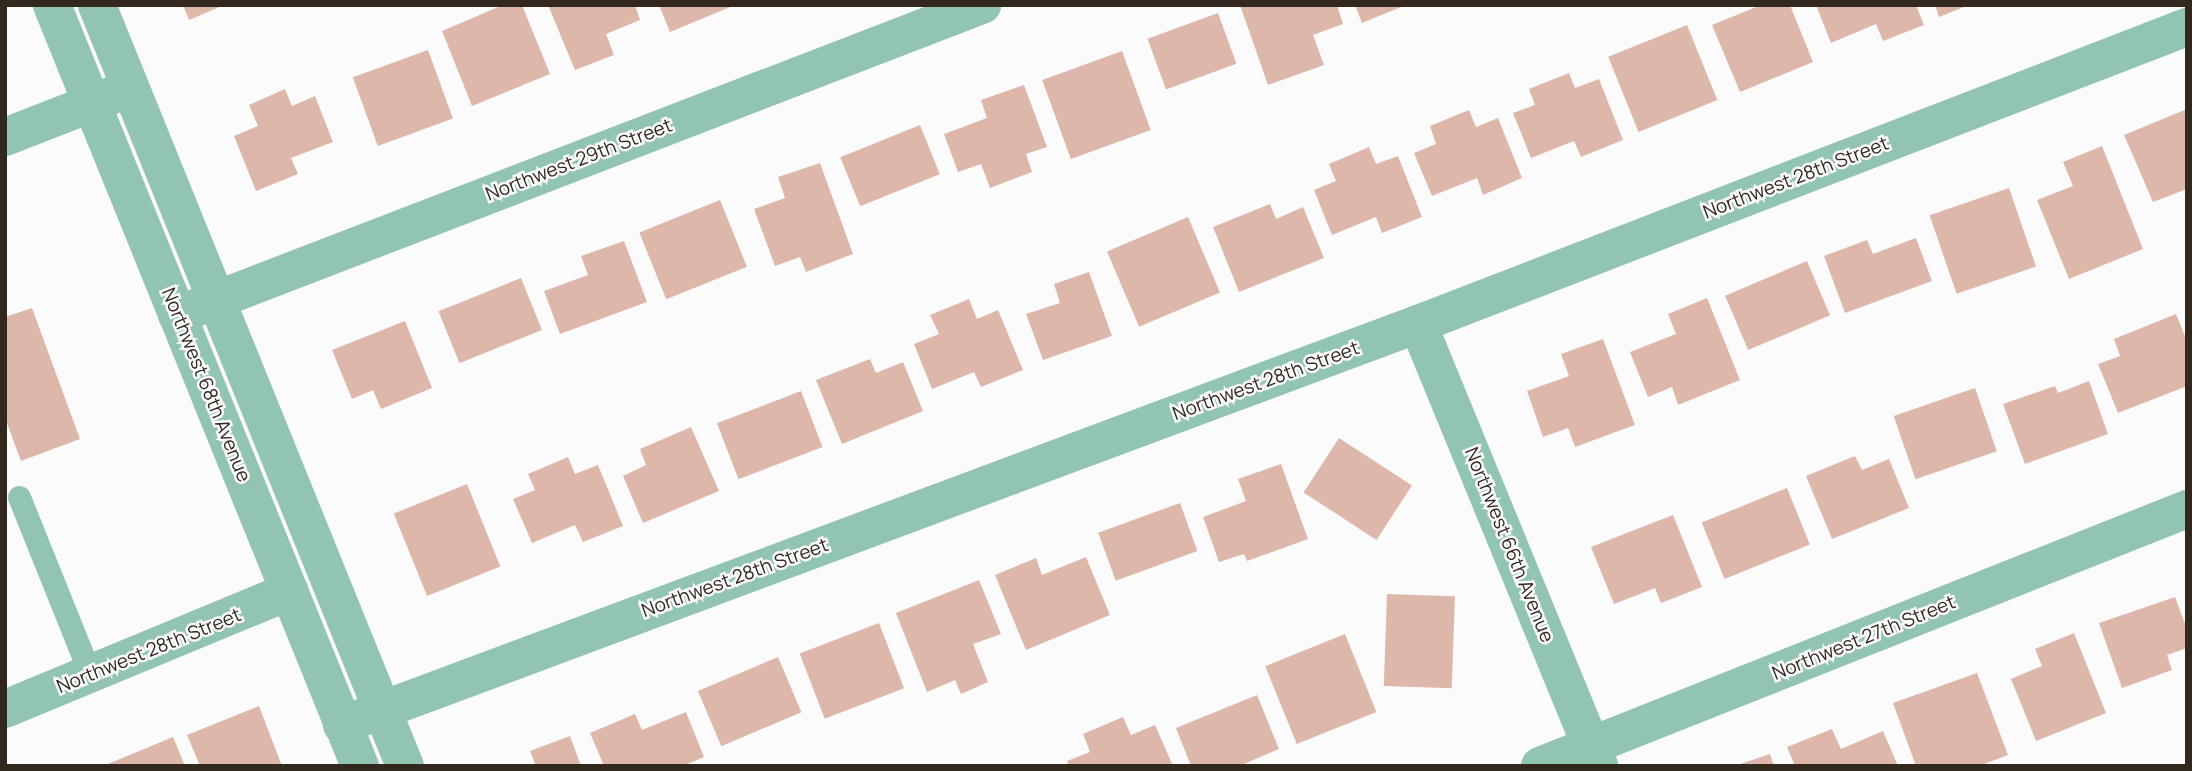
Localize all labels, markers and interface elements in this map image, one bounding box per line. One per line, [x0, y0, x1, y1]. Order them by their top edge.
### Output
street label: Northwest 29th Street [483, 114, 675, 206]
street label: Northwest 28th Street [1700, 132, 1892, 224]
street label: Northwest 68th Avenue [157, 285, 255, 485]
street label: Northwest 28th Street [1170, 337, 1362, 425]
street label: Northwest 66th Avenue [1459, 444, 1559, 646]
street label: Northwest 28th Street [639, 534, 831, 622]
street label: Northwest 27th Street [1769, 591, 1959, 685]
street label: Northwest 28th Street [53, 604, 245, 698]

